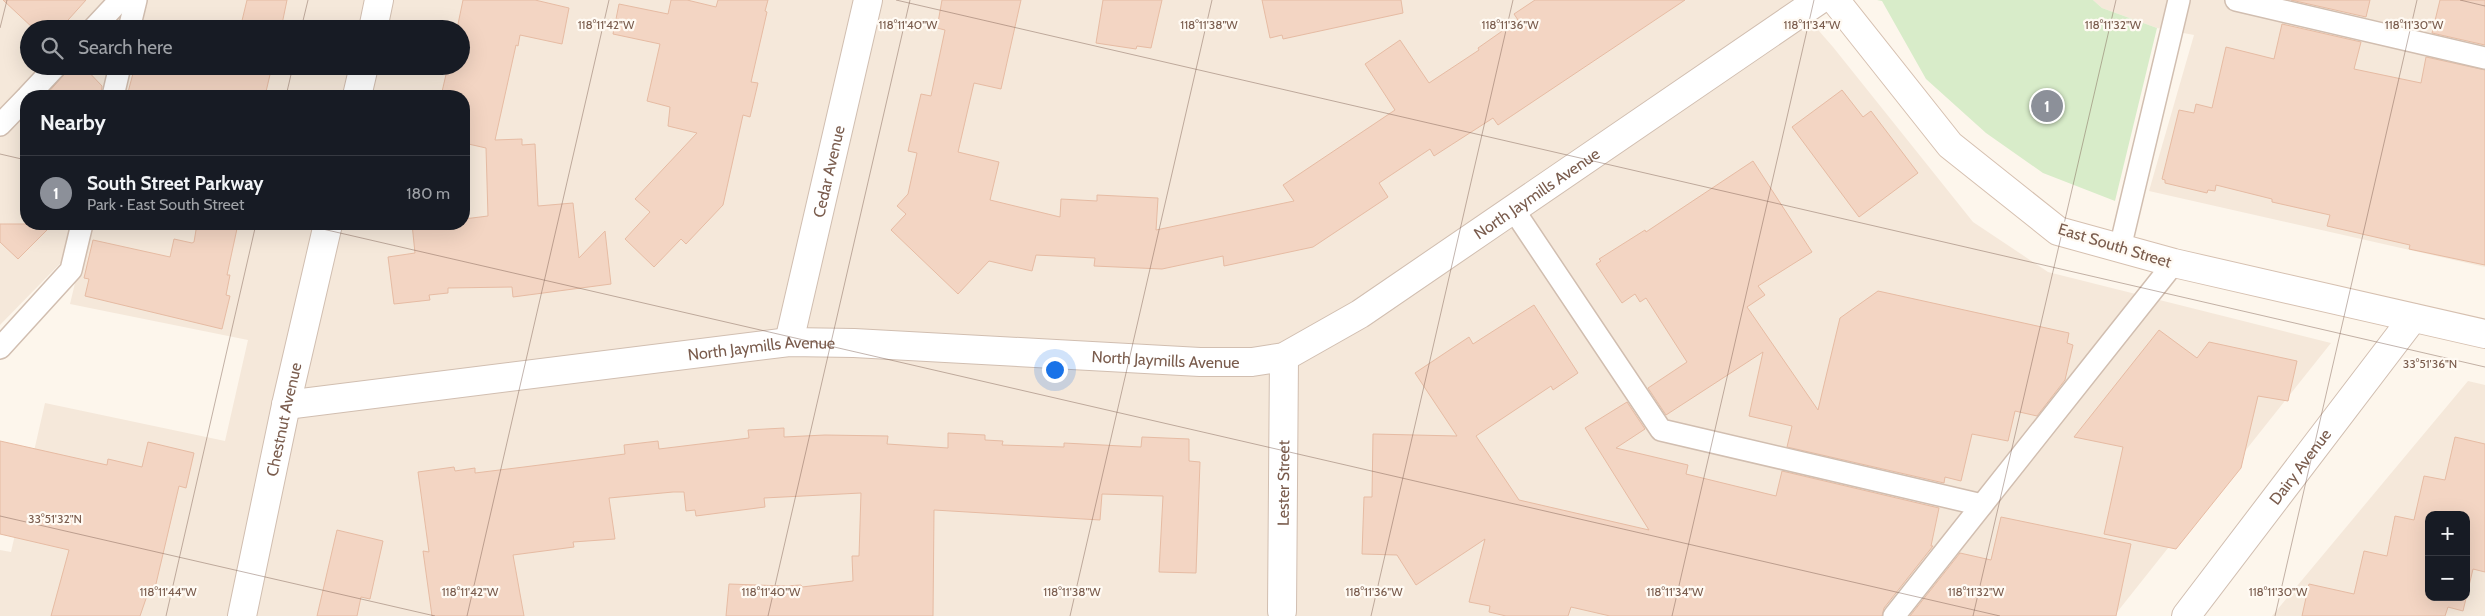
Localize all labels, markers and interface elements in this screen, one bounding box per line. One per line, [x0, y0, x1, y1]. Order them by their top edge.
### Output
text: 118°11'42"W [578, 17, 635, 32]
text: 118°11'40"W [879, 17, 938, 32]
text: 118°11'38"W [1180, 17, 1238, 32]
text: 118°11'36"W [1481, 17, 1539, 32]
text: 118°11'34"W [1784, 17, 1841, 32]
text: 118°11'32"W [2085, 17, 2142, 32]
text: 118°11'30"W [2385, 17, 2444, 32]
search box [20, 20, 470, 75]
icon: search [38, 34, 66, 62]
text: Search here [78, 36, 172, 59]
pin: 1 [2031, 87, 2063, 125]
text: Nearby [40, 110, 106, 135]
street label: Cedar Avenue [809, 124, 849, 219]
street label: North Jaymills Avenue [1470, 144, 1603, 243]
text: South Street Parkway [87, 172, 263, 195]
text: 1 [53, 184, 59, 203]
text: 180 m [406, 184, 450, 203]
text: Park · East South Street [87, 195, 244, 214]
street label: East South Street [2056, 219, 2174, 272]
street label: North Jaymills Avenue [687, 332, 835, 365]
street label: North Jaymills Avenue [1091, 347, 1240, 372]
text: 33°51'36"N [2403, 356, 2457, 371]
your location [1042, 357, 1068, 383]
street label: Chestnut Avenue [262, 361, 306, 478]
street label: Dairy Avenue [2265, 425, 2335, 508]
street label: Lester Street [1274, 439, 1293, 526]
text: 33°51'32"N [28, 511, 82, 526]
map controls [2425, 511, 2470, 601]
button: + [2425, 511, 2470, 556]
button: − [2425, 556, 2470, 601]
text: 118°11'44"W [139, 584, 197, 599]
text: 118°11'42"W [442, 584, 499, 599]
text: 118°11'40"W [742, 584, 801, 599]
text: 118°11'38"W [1043, 584, 1101, 599]
text: 118°11'36"W [1345, 584, 1403, 599]
text: 118°11'34"W [1647, 584, 1704, 599]
text: 118°11'32"W [1948, 584, 2005, 599]
text: 118°11'30"W [2249, 584, 2308, 599]

